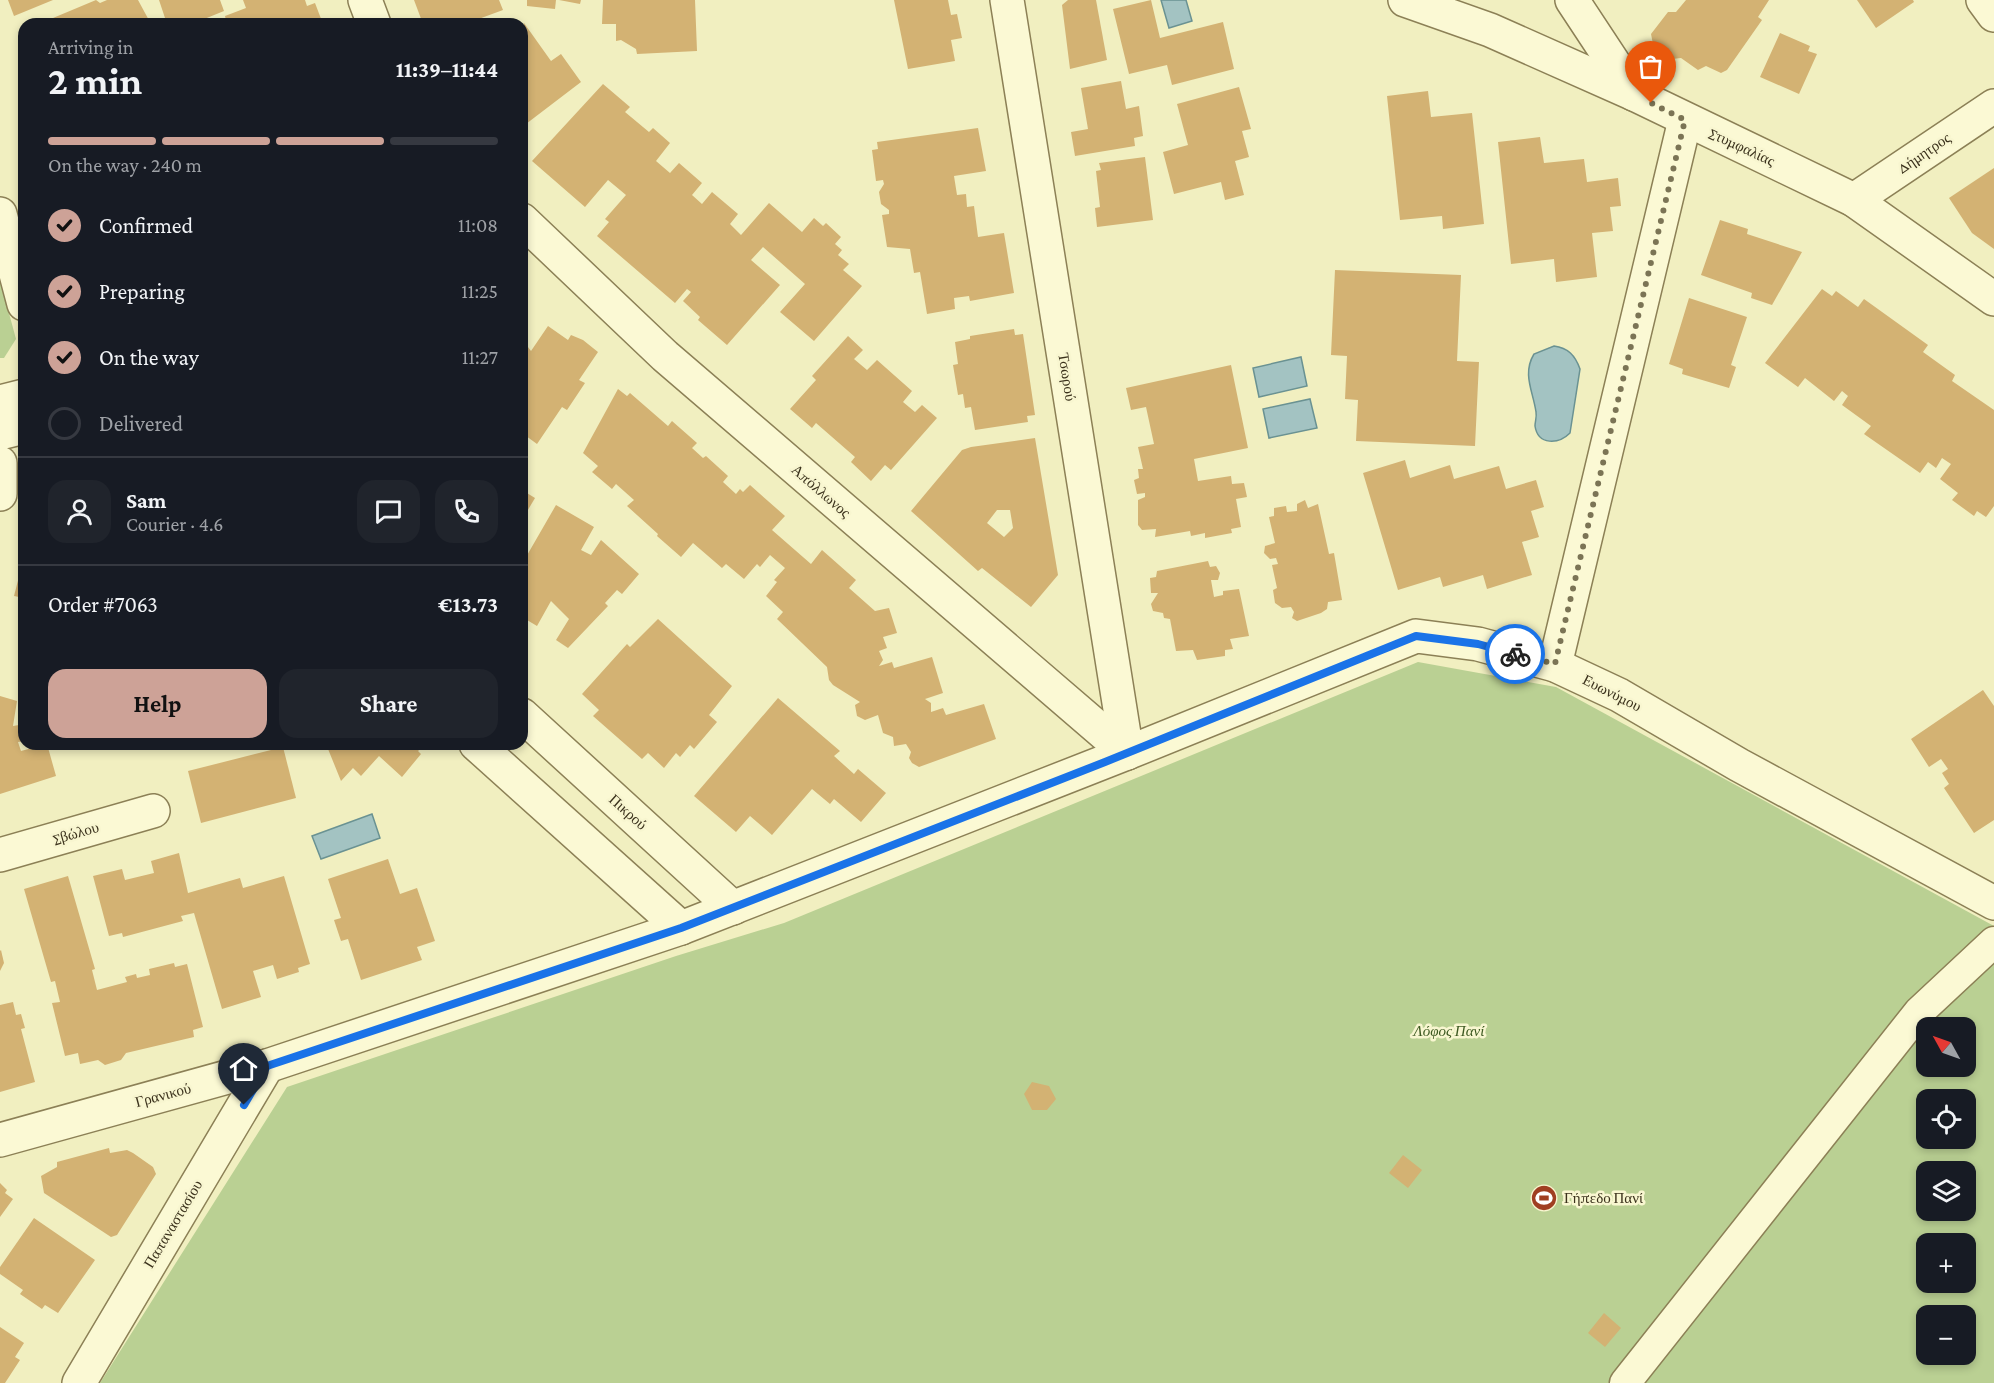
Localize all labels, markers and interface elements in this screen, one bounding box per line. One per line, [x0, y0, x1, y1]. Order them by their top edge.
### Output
text: Arriving in [48, 36, 133, 58]
pin [1625, 41, 1676, 103]
icon: bag [1634, 50, 1667, 83]
text: 11:39–11:44 [396, 57, 498, 82]
text: 2 min [48, 59, 142, 102]
street label: Στυμφαλίας [1706, 125, 1777, 170]
street label: Δήμητρος [1895, 130, 1954, 177]
text: On the way · 240 m [48, 154, 202, 176]
icon: check [48, 209, 81, 242]
text: Confirmed [99, 213, 193, 238]
text: 11:08 [458, 214, 498, 236]
icon: check [48, 275, 81, 308]
text: Preparing [99, 279, 185, 304]
text: 11:25 [461, 280, 498, 302]
icon: check [48, 341, 81, 374]
text: On the way [99, 345, 199, 370]
text: 11:27 [462, 346, 498, 368]
street label: Τσωρού [1055, 352, 1079, 402]
text: Delivered [99, 411, 183, 436]
street label: Απόλλωνος [788, 461, 854, 521]
button: person [48, 480, 111, 543]
button: chat [357, 480, 420, 543]
button: phone [435, 480, 498, 543]
text: Sam [126, 488, 166, 513]
text: Courier · 4.6 [126, 513, 224, 535]
text: Order #7063 [48, 592, 158, 617]
text: €13.73 [438, 592, 498, 617]
courier [1485, 624, 1545, 684]
icon: bike [1499, 638, 1532, 671]
button: Help [48, 669, 267, 738]
button: Share [279, 669, 498, 738]
street label: Ευωνύμου [1580, 671, 1644, 715]
street label: Πικρού [606, 791, 650, 833]
street label: Σβώλου [51, 819, 101, 847]
north arrow [1916, 1017, 1976, 1077]
map controls [1916, 1017, 1976, 1365]
park label: Λόφος Πανί [1412, 1023, 1485, 1039]
pin [218, 1043, 269, 1105]
icon: home [227, 1052, 260, 1085]
street label: Γρανικού [133, 1080, 193, 1110]
button: locate [1916, 1089, 1976, 1149]
button: layers [1916, 1161, 1976, 1221]
street label: Παπαναστασίου [141, 1177, 205, 1271]
sports icon: Γήπεδο Πανί [1529, 1183, 1559, 1213]
place label: Γήπεδο Πανί [1564, 1190, 1643, 1206]
button: + [1916, 1233, 1976, 1293]
button: − [1916, 1305, 1976, 1365]

